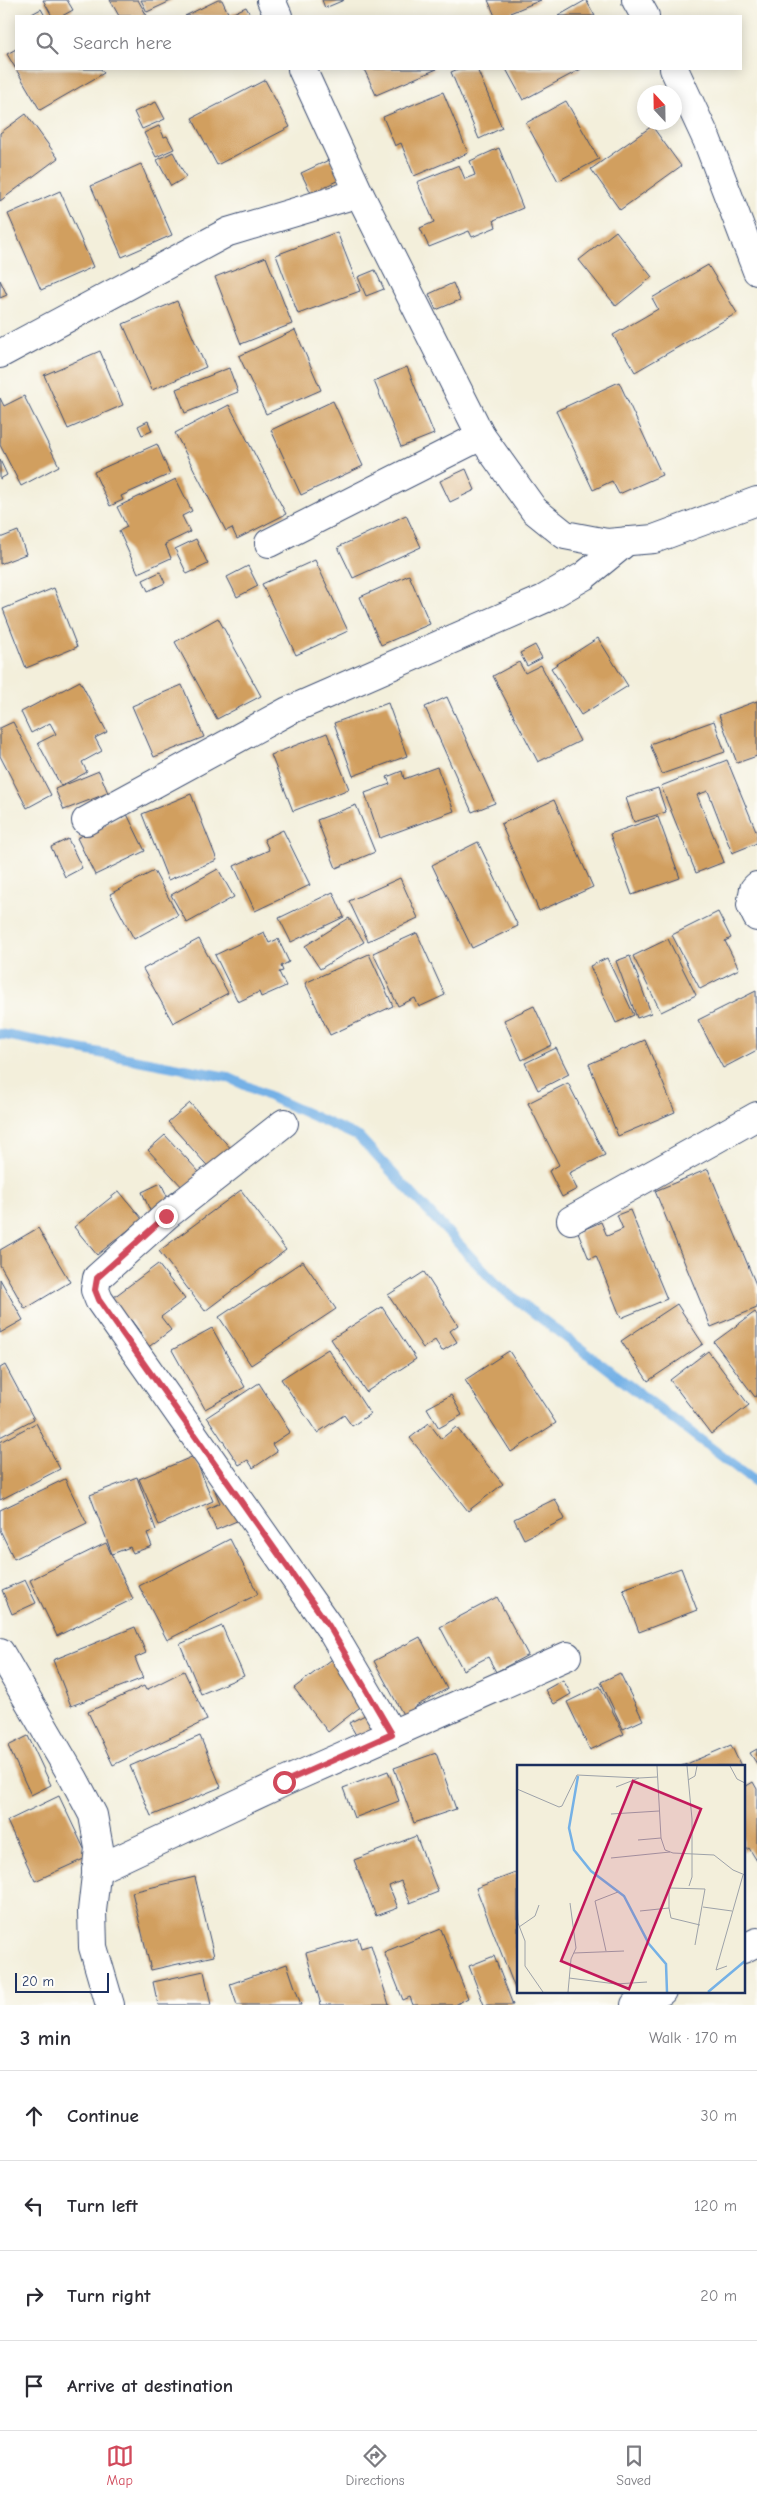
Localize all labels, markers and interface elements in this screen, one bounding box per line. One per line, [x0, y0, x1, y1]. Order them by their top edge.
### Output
search box [15, 15, 742, 70]
icon: search [33, 29, 61, 57]
text: Search here [73, 32, 172, 54]
north arrow [637, 85, 682, 130]
route end [155, 1205, 178, 1228]
inset map [517, 1765, 744, 1992]
route start [273, 1771, 296, 1794]
scale bar [15, 1970, 109, 1993]
text: 20 m [22, 1973, 54, 1990]
text: 3 min [20, 2026, 71, 2050]
text: Walk · 170 m [649, 2029, 737, 2047]
icon: ahead [20, 2102, 48, 2130]
text: Continue [67, 2105, 139, 2127]
text: 30 m [701, 2107, 737, 2125]
icon: left [20, 2192, 48, 2220]
text: Turn left [67, 2195, 138, 2217]
text: 120 m [694, 2197, 737, 2215]
icon: right [20, 2282, 48, 2310]
text: Turn right [67, 2285, 151, 2307]
text: 20 m [700, 2287, 737, 2305]
icon: arrive [20, 2372, 48, 2400]
text: Arrive at destination [67, 2375, 233, 2397]
tab: Map [106, 2442, 134, 2489]
tab: Directions [345, 2442, 405, 2489]
tab: Saved [616, 2442, 651, 2489]

